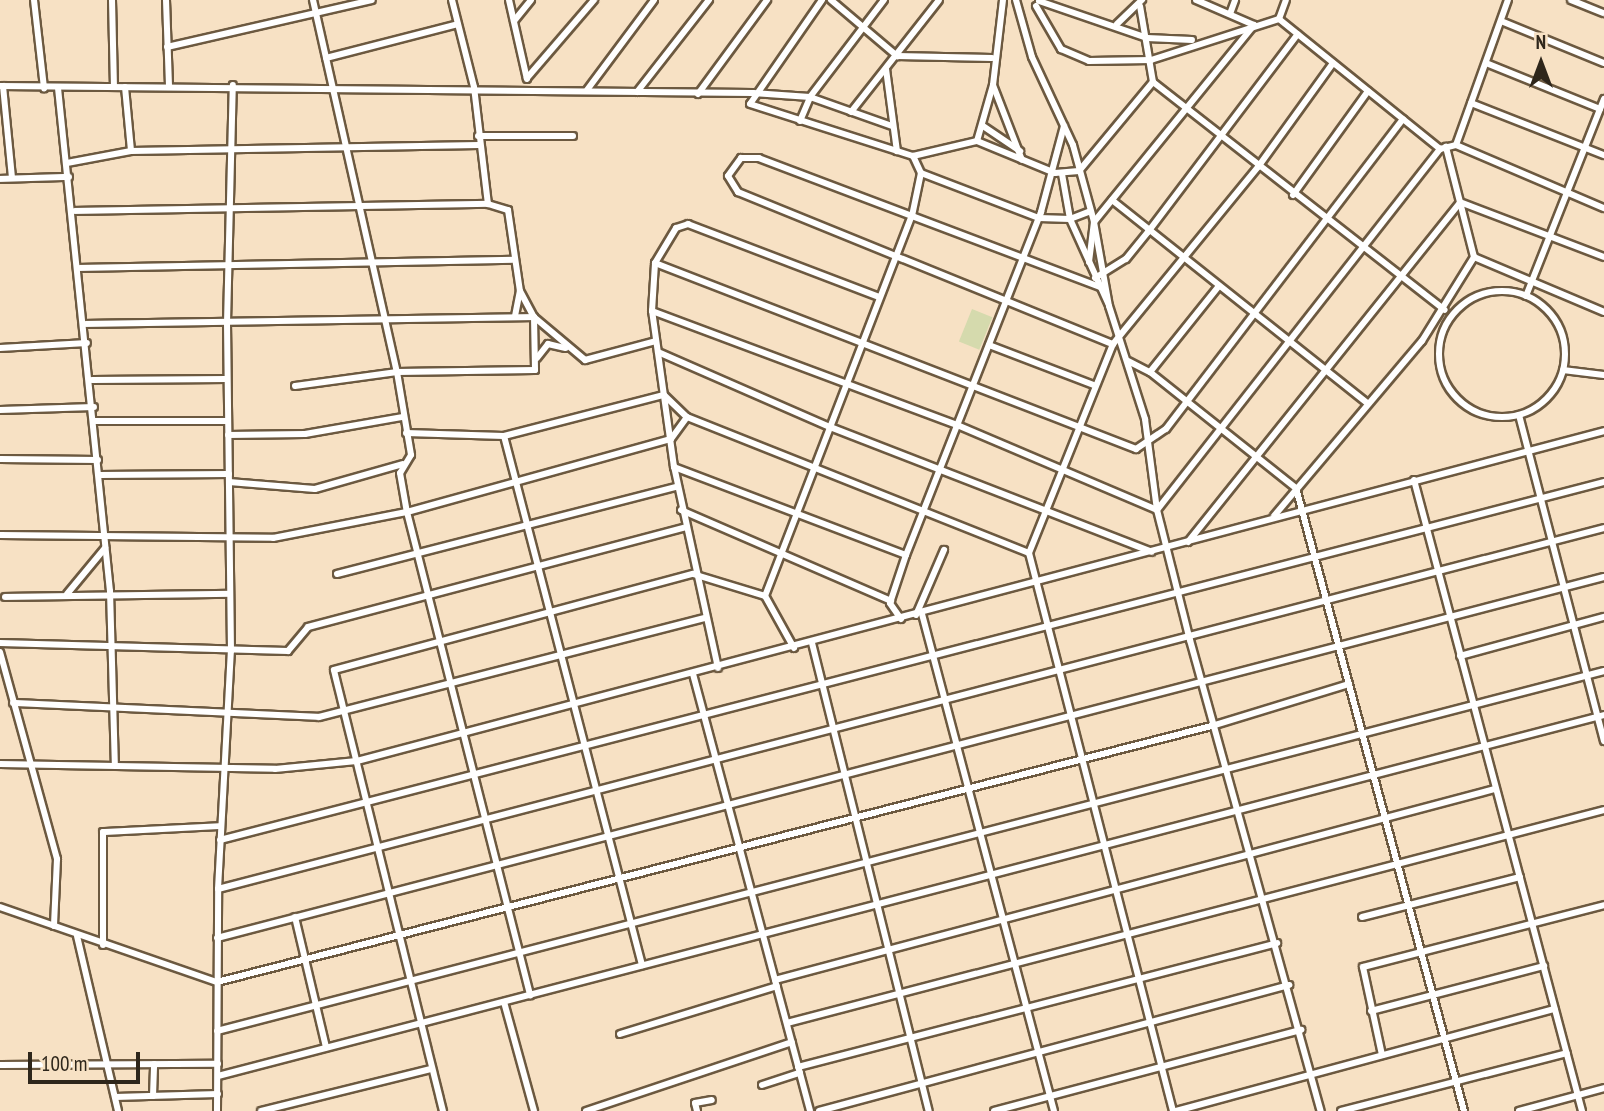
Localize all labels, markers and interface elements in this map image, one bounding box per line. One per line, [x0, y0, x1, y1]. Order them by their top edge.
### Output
north arrow [1506, 28, 1576, 98]
text: N [1536, 30, 1546, 54]
scale bar [32, 1038, 144, 1082]
text: 100 m [41, 1050, 87, 1077]

